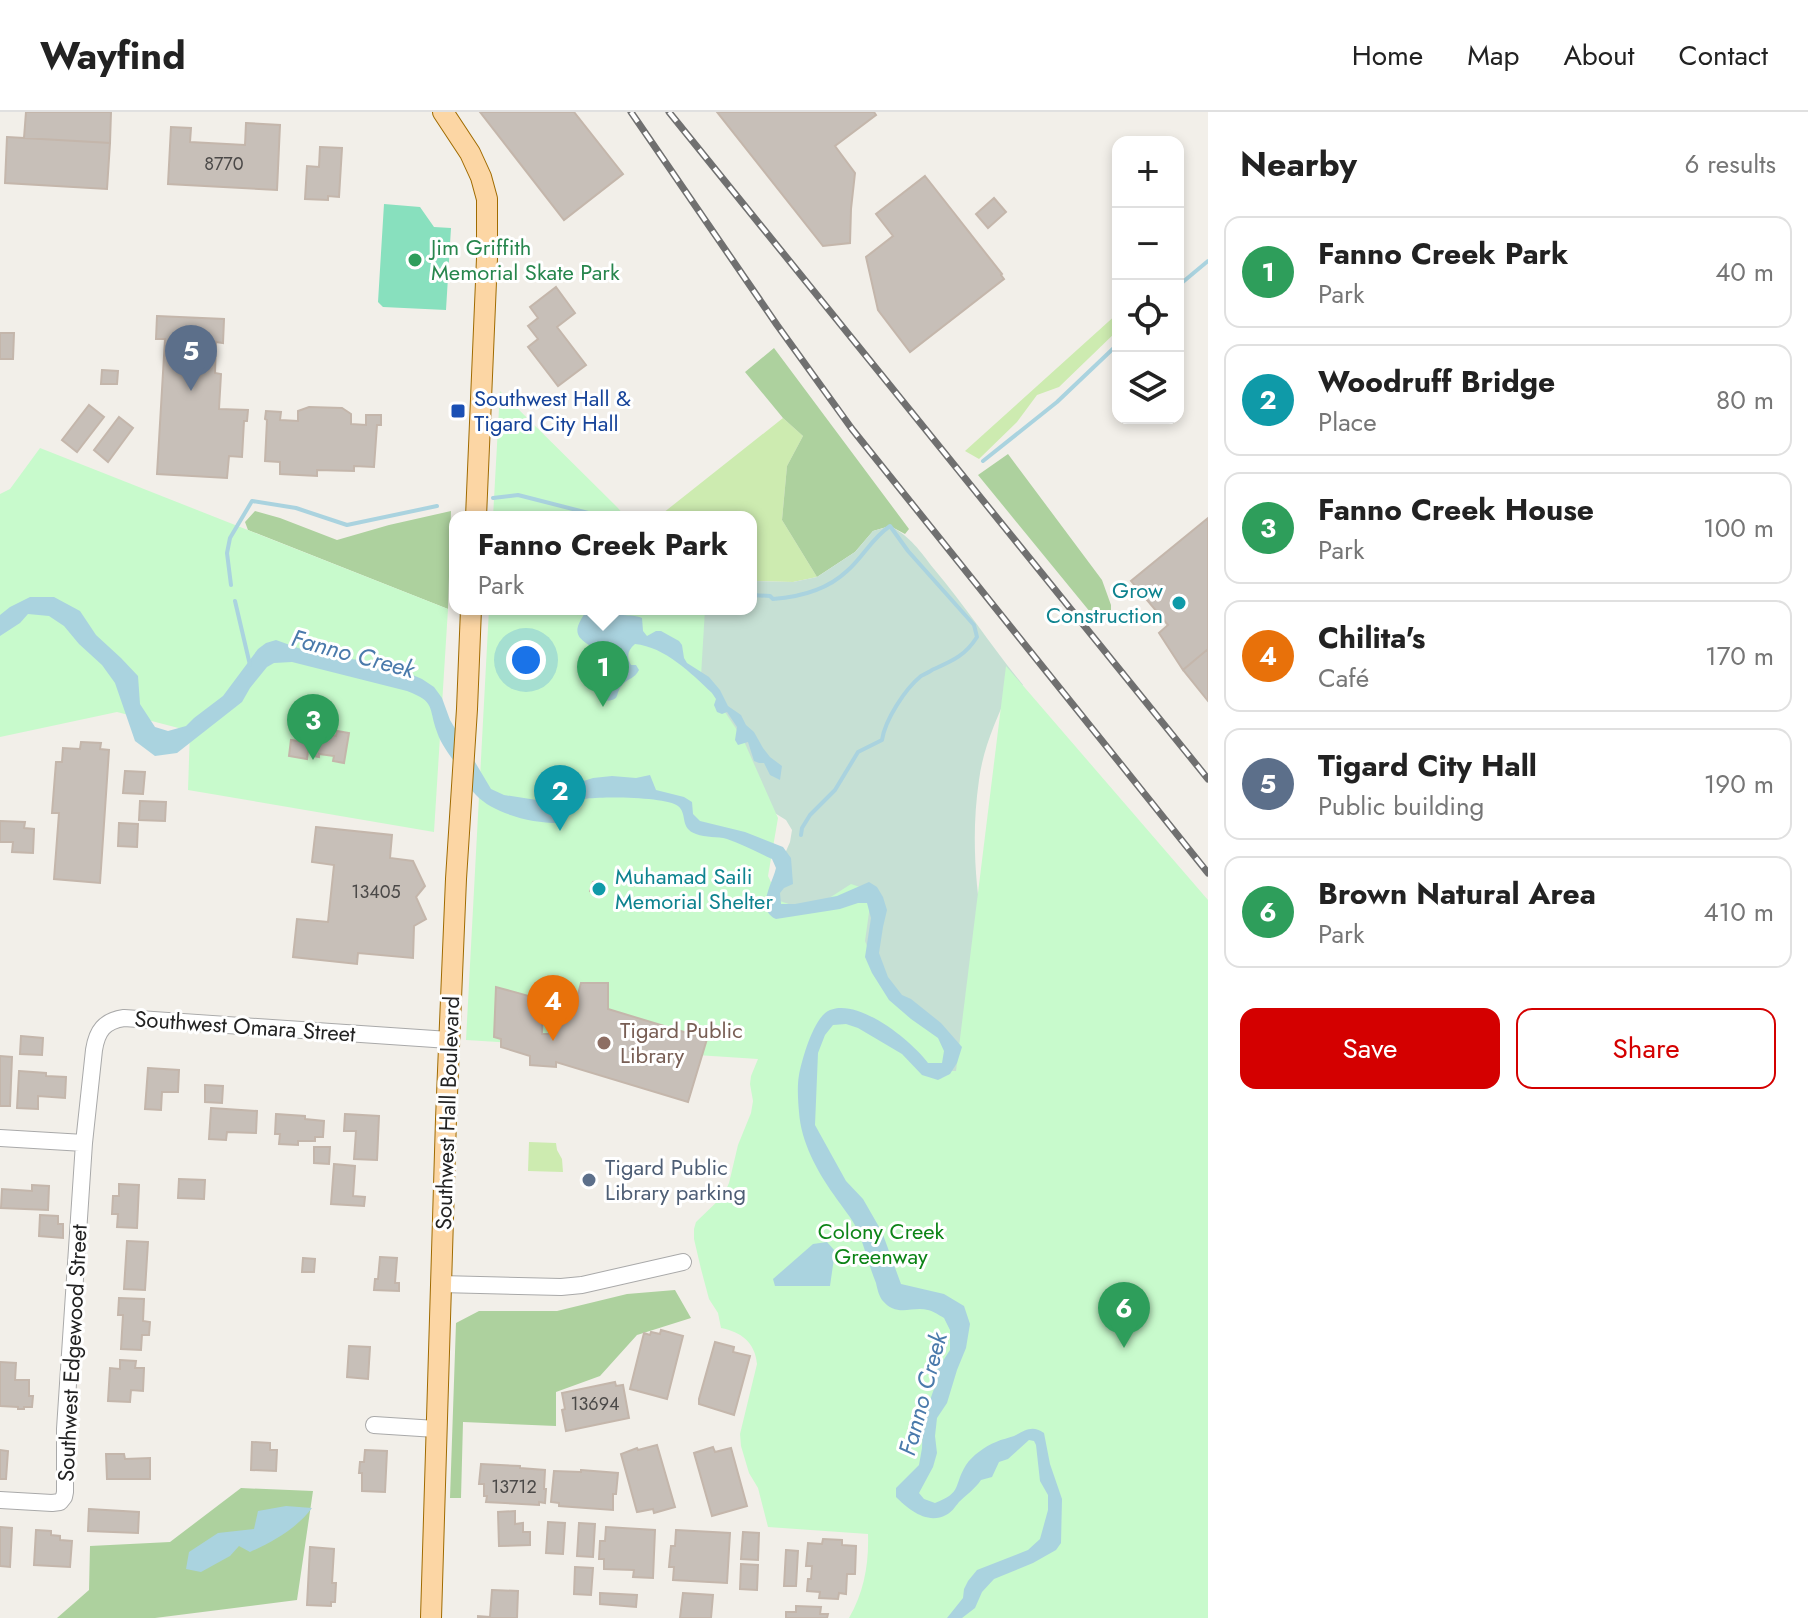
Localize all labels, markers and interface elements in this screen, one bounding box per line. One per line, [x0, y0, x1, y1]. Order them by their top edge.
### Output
text: Wayfind [40, 28, 186, 83]
text: Home [1352, 35, 1423, 76]
text: Map [1467, 35, 1519, 76]
text: About [1563, 35, 1635, 76]
text: Contact [1679, 35, 1768, 76]
map controls [1112, 136, 1184, 424]
button: + [1112, 136, 1184, 208]
text: Nearby [1240, 140, 1357, 189]
text: 6 results [1684, 145, 1776, 183]
house number: 8770 [204, 151, 244, 177]
button: − [1112, 208, 1184, 280]
place label: Jim Griffith Memorial Skate Park [428, 231, 620, 288]
text: Fanno Creek Park [1318, 232, 1568, 275]
marker: Jim Griffith Memorial Skate Park [406, 251, 424, 269]
text: 1 [1261, 253, 1275, 291]
text: 40 m [1715, 253, 1774, 291]
text: Park [1318, 275, 1364, 313]
button: locate [1112, 280, 1184, 352]
pin: 5 [165, 325, 217, 391]
button: layers [1112, 352, 1184, 424]
text: Woodruff Bridge [1318, 360, 1555, 403]
text: 2 [1259, 381, 1277, 419]
text: 80 m [1716, 381, 1774, 419]
place label: Southwest Hall & Tigard City Hall [474, 382, 631, 439]
marker: Southwest Hall & Tigard City Hall [449, 402, 467, 420]
text: Place [1318, 403, 1377, 441]
text: Fanno Creek House [1318, 488, 1594, 531]
text: 3 [1260, 509, 1276, 547]
text: 100 m [1703, 509, 1774, 547]
popup [449, 511, 757, 615]
text: Fanno Creek Park [478, 523, 728, 566]
text: Park [1318, 531, 1364, 569]
text: Park [478, 566, 524, 604]
place label: Grow Construction [1046, 574, 1163, 631]
marker: Grow Construction [1170, 594, 1188, 612]
text: Chilita's [1318, 616, 1425, 659]
water label: Fanno Creek [288, 620, 420, 687]
text: 4 [1259, 637, 1277, 675]
text: 170 m [1705, 637, 1774, 675]
your location [506, 640, 546, 680]
pin: 1 [577, 641, 629, 707]
text: Café [1318, 659, 1369, 697]
pin: 3 [287, 694, 339, 760]
text: Tigard City Hall [1318, 744, 1537, 787]
pin: 2 [534, 765, 586, 831]
text: 5 [1260, 765, 1276, 803]
text: 190 m [1704, 765, 1774, 803]
text: Public building [1318, 787, 1484, 825]
place label: Muhamad Saili Memorial Shelter [615, 860, 773, 917]
text: Brown Natural Area [1318, 872, 1596, 915]
house number: 13405 [351, 879, 401, 905]
marker: Muhamad Saili Memorial Shelter [590, 880, 608, 898]
text: 6 [1259, 893, 1277, 931]
text: 410 m [1703, 893, 1774, 931]
text: Park [1318, 915, 1364, 953]
pin: 4 [527, 975, 579, 1041]
street label: Southwest Hall Boulevard [427, 995, 467, 1231]
street label: Southwest Omara Street [133, 1002, 357, 1050]
button: Save [1240, 1008, 1500, 1089]
button: Share [1516, 1008, 1776, 1089]
place label: Tigard Public Library [620, 1014, 743, 1071]
marker: Tigard Public Library [595, 1034, 613, 1052]
place label: Tigard Public Library parking [605, 1151, 746, 1208]
marker: Tigard Public Library parking [580, 1171, 598, 1189]
park label: Colony Creek Greenway [818, 1215, 945, 1272]
street label: Southwest Edgewood Street [49, 1223, 95, 1482]
pin: 6 [1098, 1282, 1150, 1348]
water label: Fanno Creek [889, 1327, 956, 1459]
house number: 13694 [570, 1391, 620, 1417]
house number: 13712 [491, 1474, 537, 1500]

